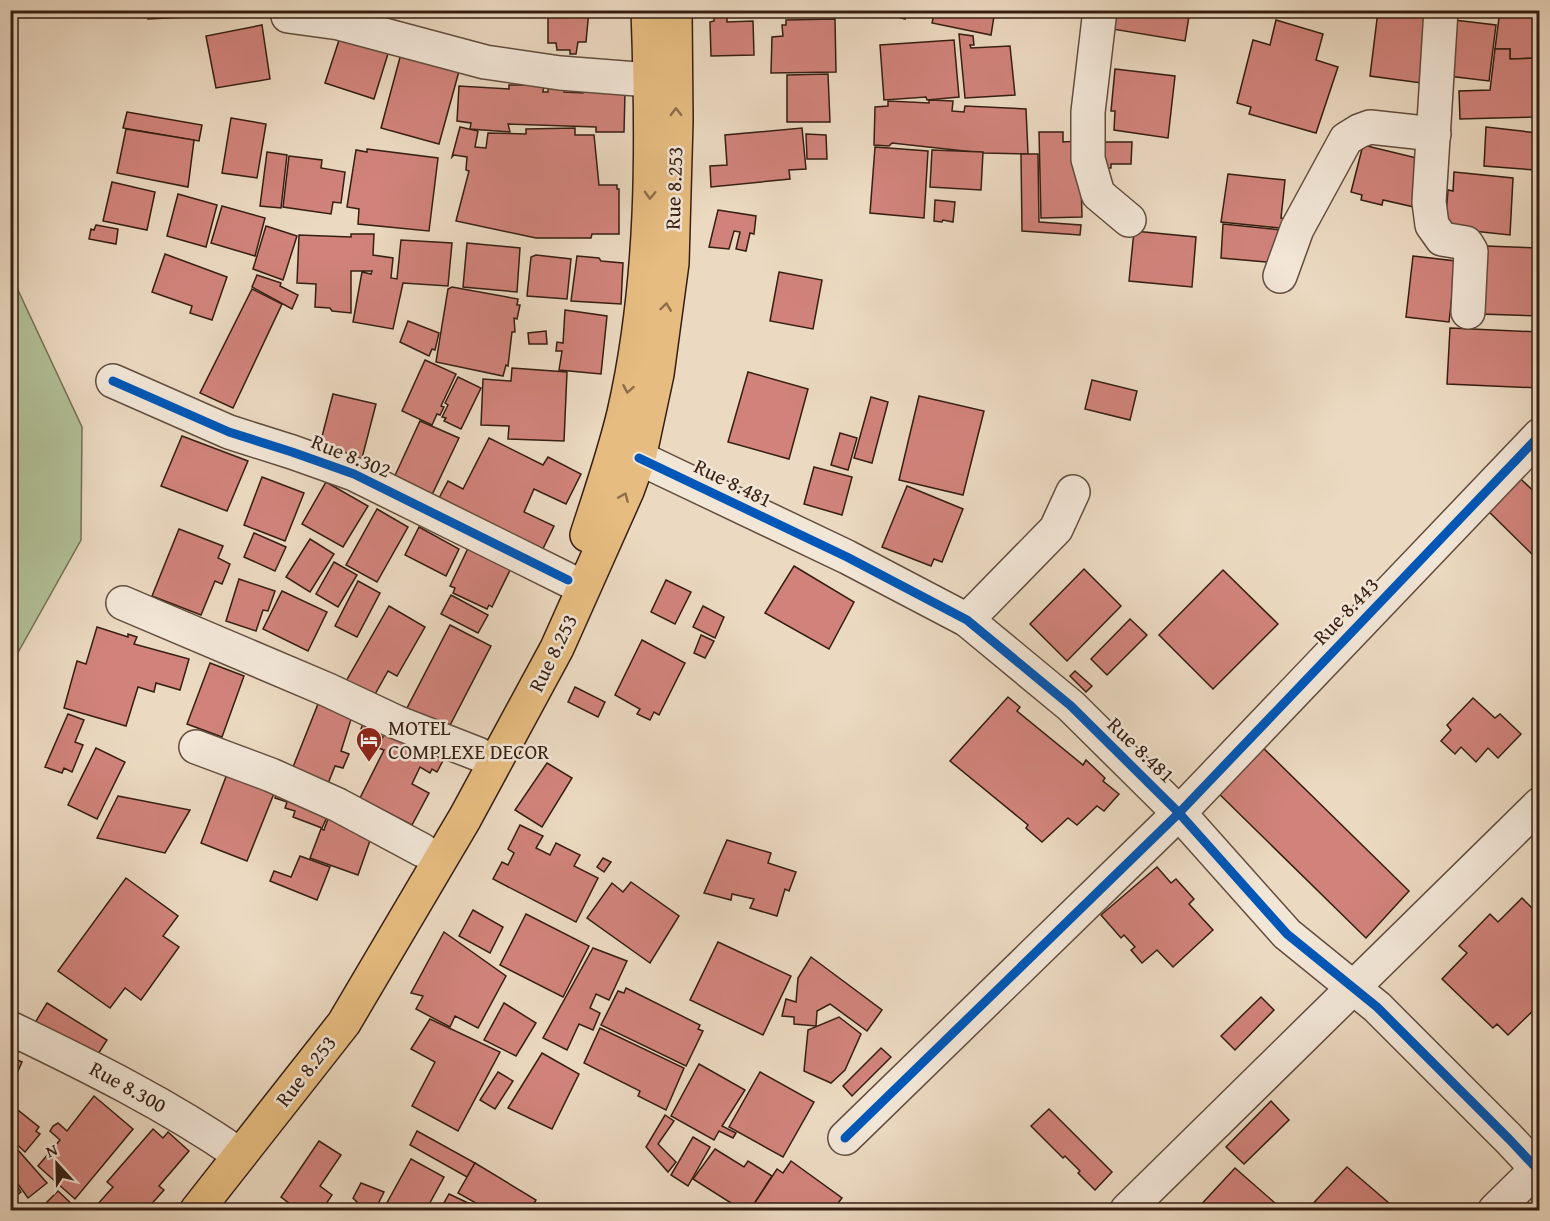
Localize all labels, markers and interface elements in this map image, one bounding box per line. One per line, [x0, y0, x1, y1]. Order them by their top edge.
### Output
one-way arrow [670, 108, 682, 117]
street label: Rue 8.253 [657, 146, 690, 230]
one-way arrow [643, 190, 656, 199]
one-way arrow [660, 302, 672, 311]
one-way arrow [622, 383, 635, 393]
street label: Rue 8.302 [307, 426, 396, 486]
street label: Rue 8.481 [689, 450, 778, 515]
one-way arrow [617, 492, 629, 503]
street label: Rue 8.443 [1305, 570, 1386, 651]
street label: Rue 8.253 [520, 608, 585, 697]
street label: Rue 8.481 [1101, 709, 1182, 790]
place label: MOTEL COMPLEXE DECOR [388, 712, 550, 767]
hotel icon: MOTEL COMPLEXE DECOR [354, 725, 384, 763]
street label: Rue 8.253 [268, 1028, 344, 1113]
street label: Rue 8.300 [84, 1053, 172, 1120]
north arrow [27, 1134, 87, 1194]
text: N [42, 1137, 61, 1163]

